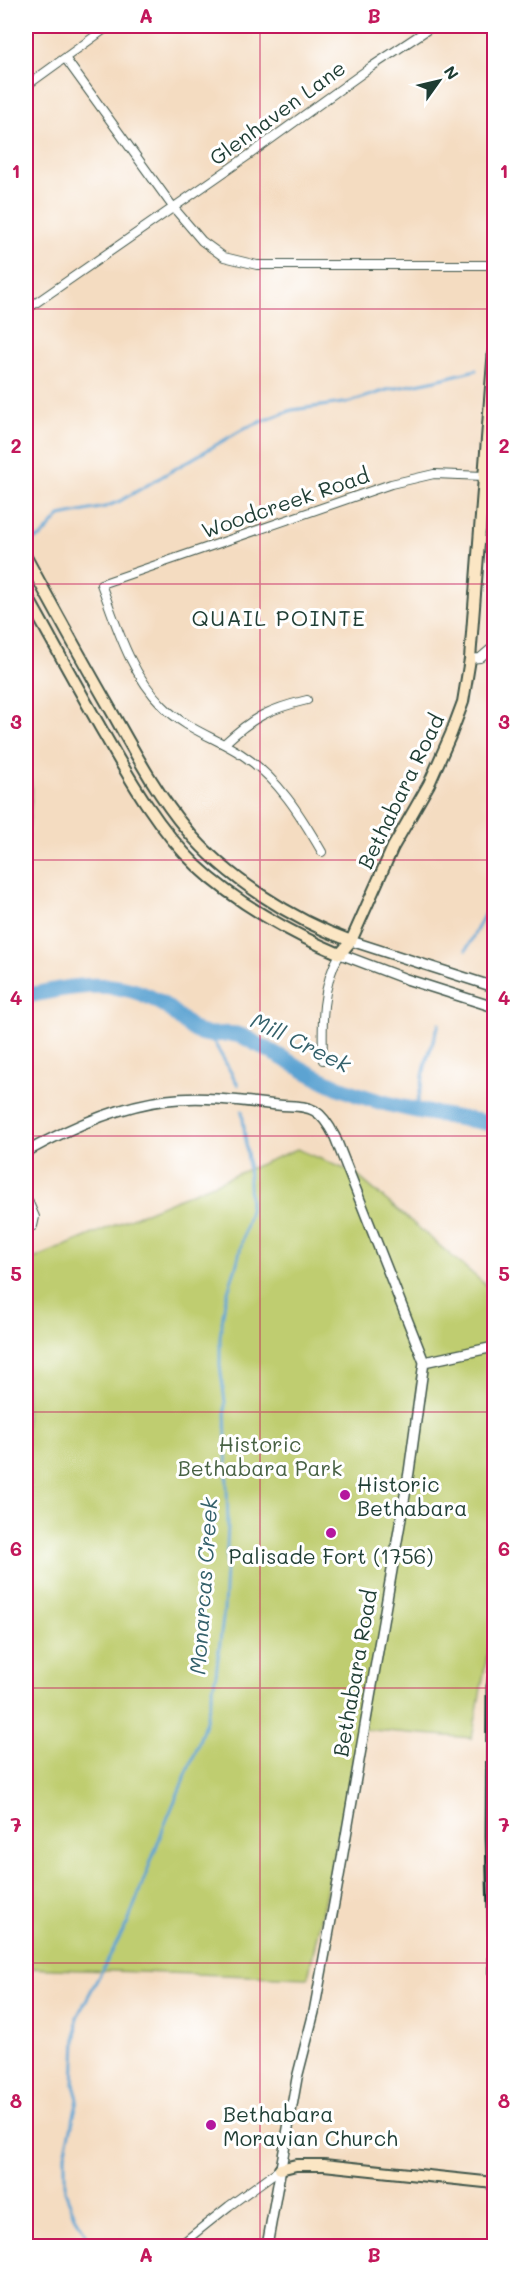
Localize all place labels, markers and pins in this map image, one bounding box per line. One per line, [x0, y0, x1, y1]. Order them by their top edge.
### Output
place label: Historic Bethabara [357, 1470, 467, 1521]
marker: Historic Bethabara [338, 1488, 352, 1502]
marker: Palisade Fort (1756) [324, 1526, 338, 1540]
place label: Palisade Fort (1756) [229, 1542, 433, 1569]
place label: Bethabara Moravian Church [223, 2100, 398, 2151]
marker: Bethabara Moravian Church [204, 2118, 218, 2132]

